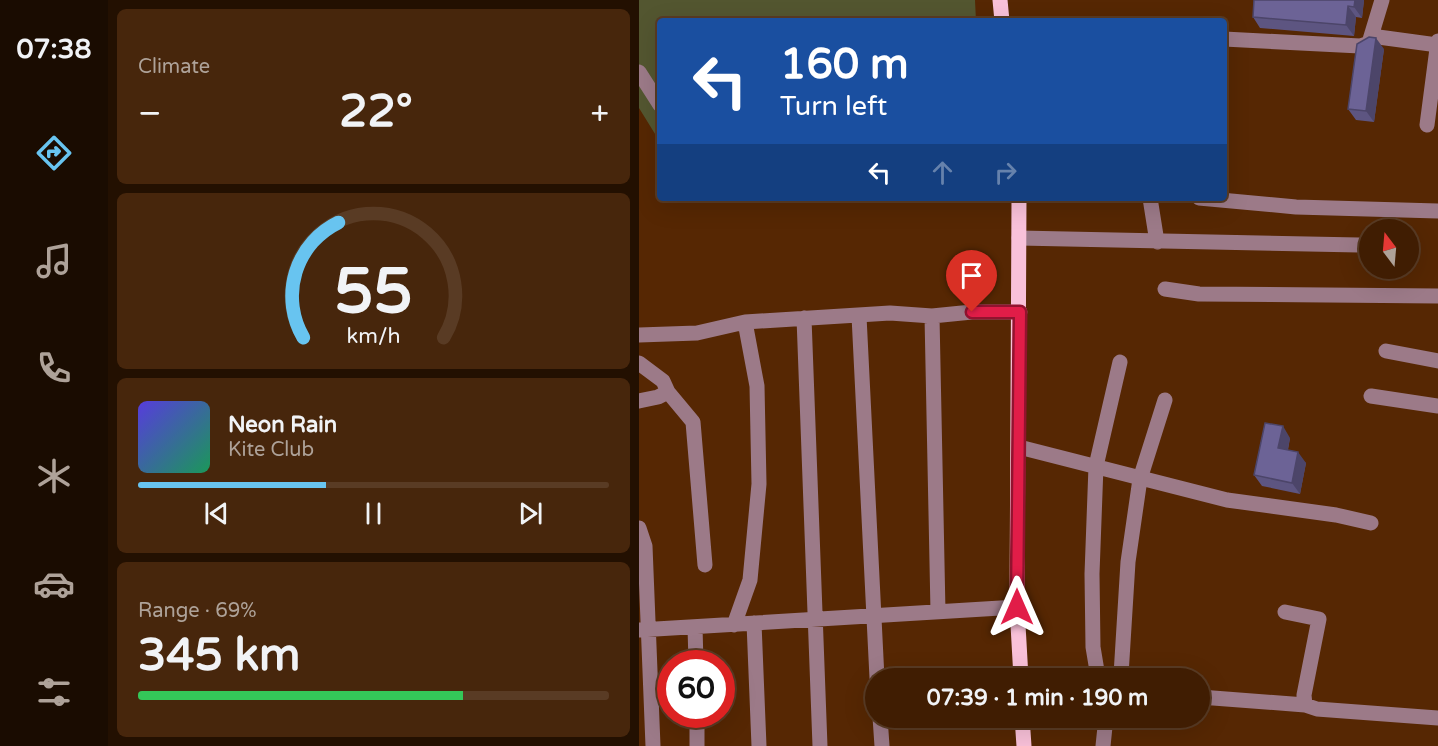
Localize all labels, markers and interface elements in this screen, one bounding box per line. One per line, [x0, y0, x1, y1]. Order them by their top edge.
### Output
text: 07:38 [17, 33, 91, 66]
text: 160 m [780, 39, 909, 90]
icon: left [681, 42, 759, 120]
text: Climate [138, 55, 210, 79]
text: 22° [339, 85, 413, 139]
text: Turn left [780, 90, 887, 123]
text: − [138, 94, 162, 133]
text: + [590, 94, 609, 133]
icon: directions [33, 132, 75, 174]
icon: left [863, 156, 896, 189]
icon: ahead [926, 156, 959, 189]
icon: right [989, 156, 1022, 189]
north arrow [1359, 219, 1419, 279]
map controls [1359, 219, 1419, 279]
icon: music [33, 240, 75, 282]
pin [946, 250, 997, 312]
text: 55 [334, 255, 413, 330]
icon: arrive [955, 259, 988, 292]
text: km/h [347, 323, 400, 349]
icon: phone [33, 347, 75, 389]
text: Neon Rain [228, 412, 337, 438]
text: Kite Club [228, 438, 314, 462]
icon: climate [33, 455, 75, 497]
icon: previous [200, 497, 233, 530]
icon: pause [357, 497, 390, 530]
icon: next [514, 497, 547, 530]
icon: car [33, 563, 75, 605]
position arrow [985, 575, 1049, 639]
text: Range · 69% [138, 599, 257, 623]
text: 345 km [138, 629, 300, 683]
speed limit sign: 60 [657, 650, 735, 728]
icon: filters [33, 671, 75, 713]
text: 07:39 · 1 min · 190 m [927, 685, 1148, 711]

